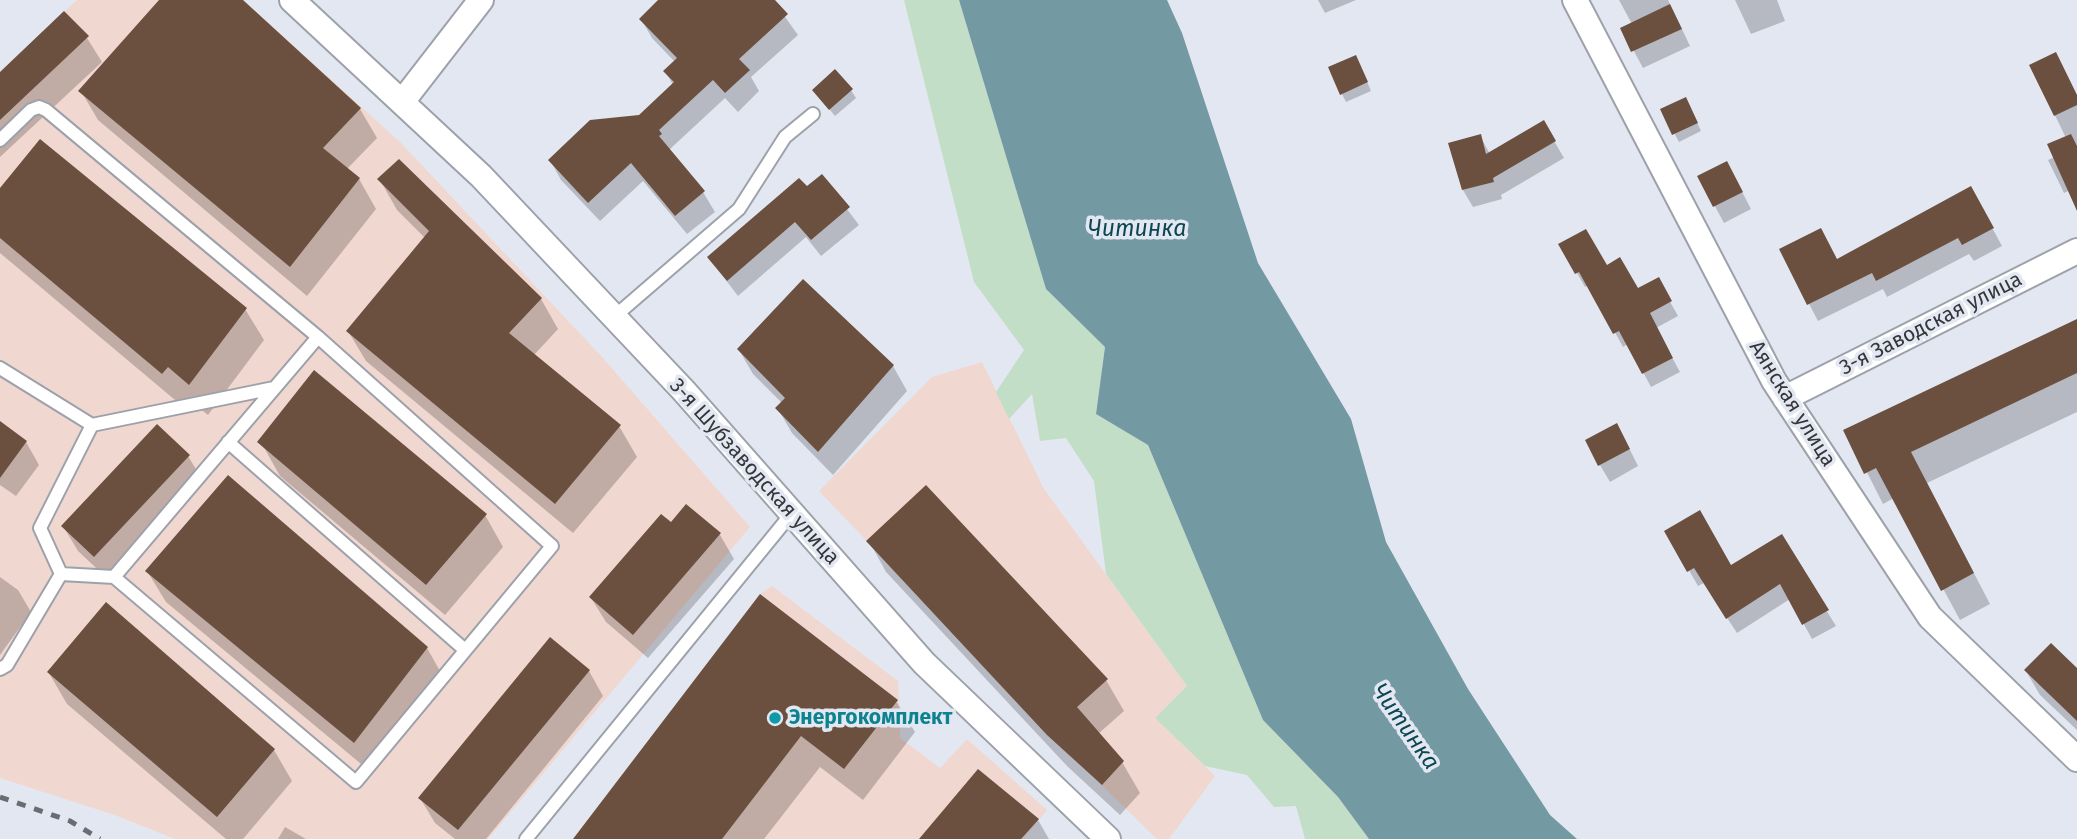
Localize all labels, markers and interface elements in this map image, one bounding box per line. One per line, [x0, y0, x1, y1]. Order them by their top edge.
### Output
water label: Читинка [1088, 216, 1186, 244]
street label: 3-я Заводская улица [1836, 267, 2026, 381]
street label: Аянская улица [1743, 336, 1841, 472]
street label: 3-я Шубзаводская улица [664, 374, 844, 570]
water label: Читинка [1365, 679, 1445, 775]
place label: Энергокомплект [789, 705, 952, 731]
marker: Энергокомплект [767, 710, 783, 726]

